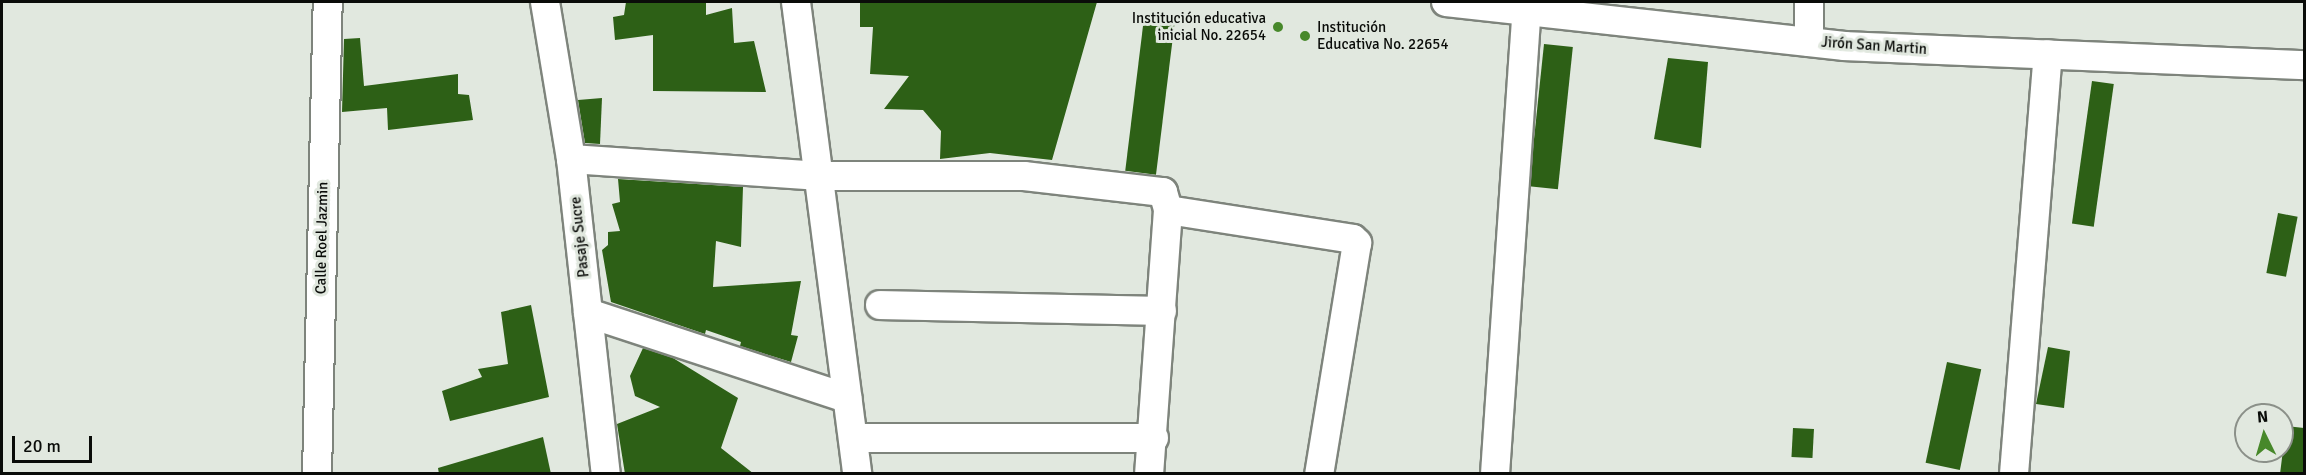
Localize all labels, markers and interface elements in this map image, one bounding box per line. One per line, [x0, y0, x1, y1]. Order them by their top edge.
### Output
place label: Institución educativa inicial No. 22654 [1132, 9, 1266, 44]
place label: Institución Educativa No. 22654 [1317, 18, 1449, 53]
marker: Institución educativa inicial No. 22654 [1271, 20, 1285, 34]
marker: Institución Educativa No. 22654 [1298, 29, 1312, 43]
street label: Jirón San Martin [1821, 33, 1927, 59]
street label: Calle Roel Jazmin [312, 182, 332, 294]
street label: Pasaje Sucre [567, 196, 593, 278]
north arrow [2234, 403, 2294, 463]
text: N [2256, 407, 2269, 428]
scale bar [15, 424, 94, 462]
text: 20 m [23, 435, 61, 457]

